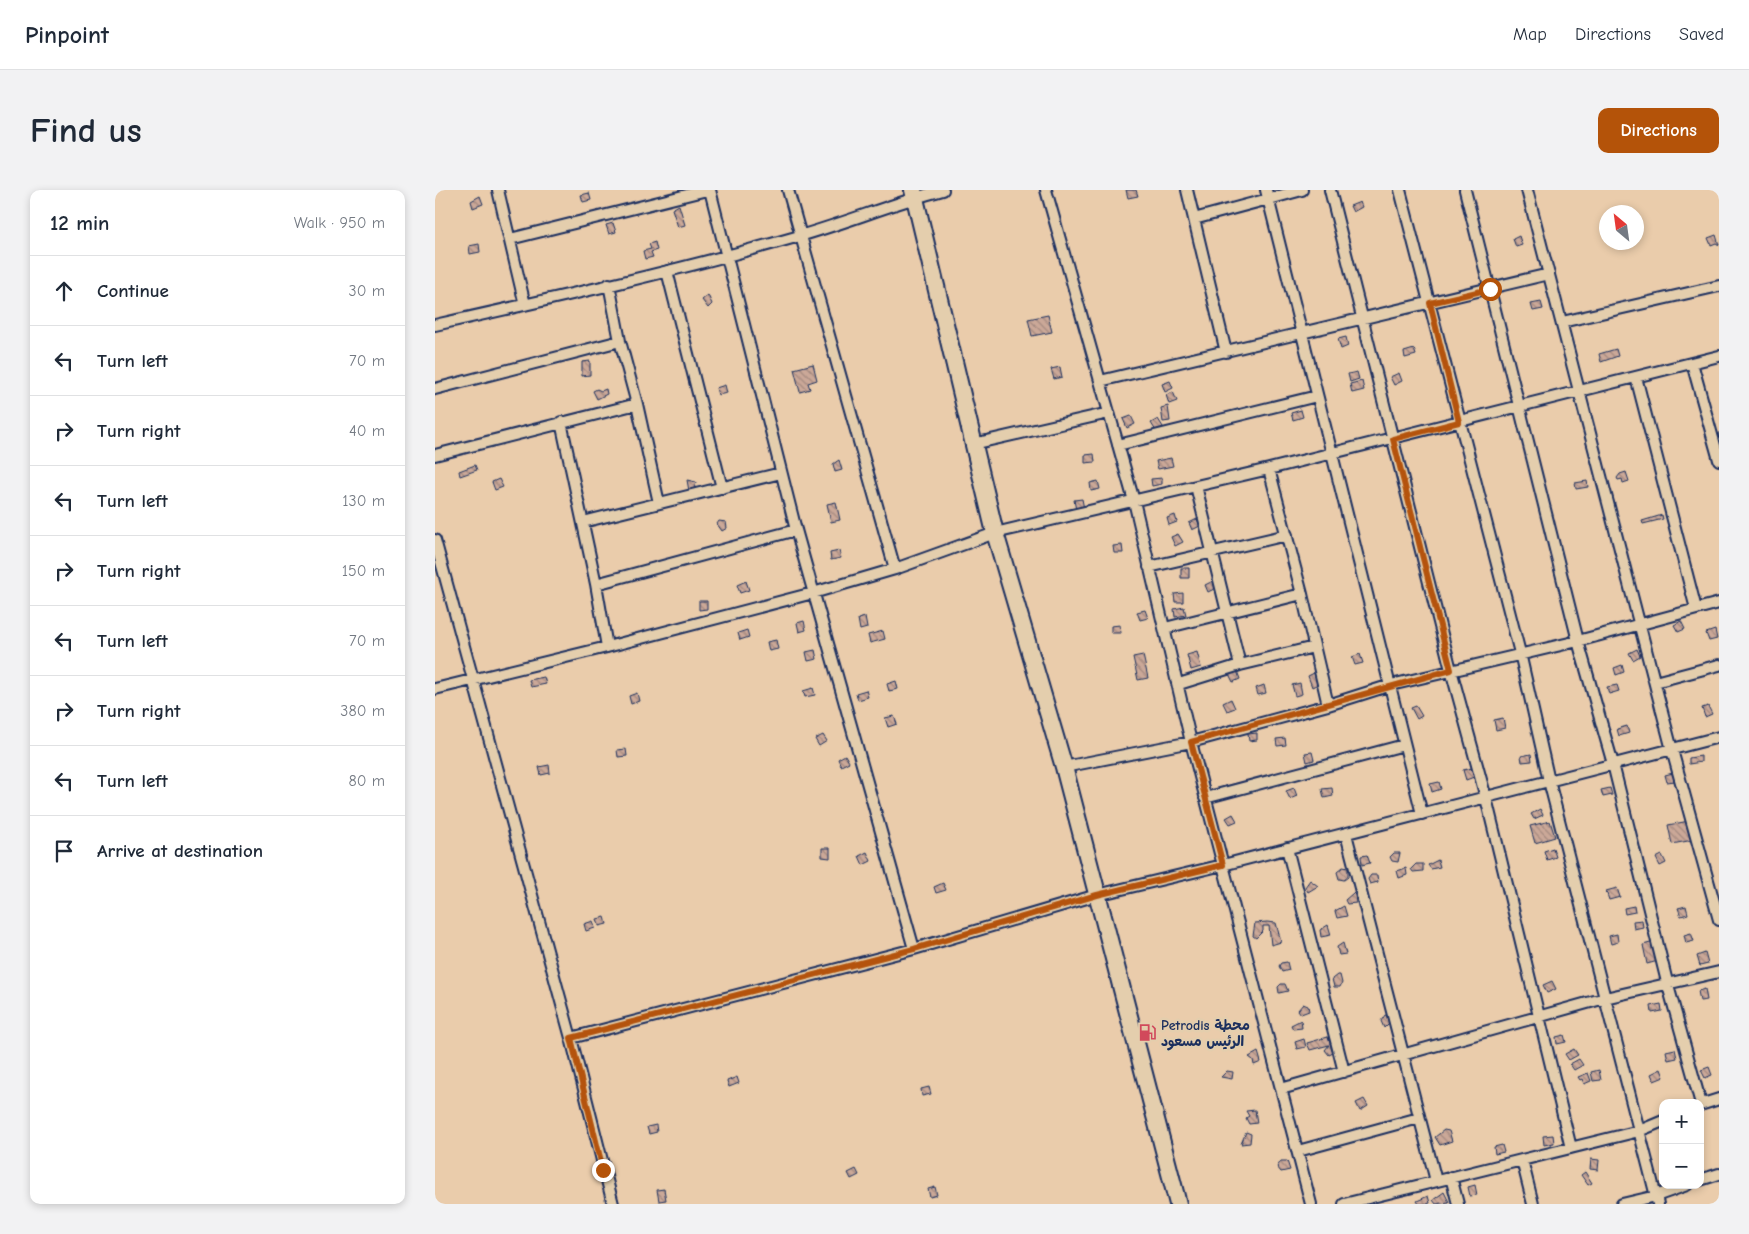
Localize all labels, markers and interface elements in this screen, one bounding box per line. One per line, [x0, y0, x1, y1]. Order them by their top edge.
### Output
text: Pinpoint [25, 21, 109, 49]
text: Map [1513, 24, 1547, 45]
text: Directions [1575, 24, 1651, 45]
text: Saved [1679, 24, 1724, 45]
button: Directions [1598, 108, 1719, 153]
text: Find us [30, 110, 142, 151]
north arrow [1599, 205, 1644, 250]
text: 12 min [50, 211, 109, 235]
text: Walk · 950 m [294, 214, 385, 232]
icon: ahead [50, 277, 78, 305]
route start [1479, 278, 1502, 301]
text: Continue [97, 280, 169, 302]
text: 30 m [349, 282, 385, 300]
icon: left [50, 347, 78, 375]
text: Turn left [97, 350, 168, 372]
text: 70 m [349, 352, 385, 370]
icon: right [50, 417, 78, 445]
text: Turn right [97, 420, 181, 442]
text: 40 m [349, 422, 385, 440]
icon: left [50, 487, 78, 515]
text: Turn left [97, 490, 168, 512]
text: 130 m [342, 492, 385, 510]
icon: right [50, 557, 78, 585]
text: Turn right [97, 560, 181, 582]
text: 150 m [342, 562, 385, 580]
icon: left [50, 627, 78, 655]
text: Turn left [97, 630, 168, 652]
text: 70 m [349, 632, 385, 650]
icon: right [50, 697, 78, 725]
text: Turn right [97, 700, 181, 722]
text: 380 m [340, 702, 385, 720]
icon: left [50, 767, 78, 795]
text: Turn left [97, 770, 168, 792]
text: 80 m [348, 772, 385, 790]
icon: arrive [50, 837, 78, 865]
text: Arrive at destination [97, 840, 263, 862]
place label: Petrodis محطة الرئيس مسعود [1161, 1017, 1250, 1051]
fuel station icon: Petrodis محطة الرئيس مسعود [1137, 1023, 1157, 1043]
map controls [1659, 1099, 1704, 1189]
button: + [1659, 1099, 1704, 1144]
button: − [1659, 1144, 1704, 1189]
route end [592, 1159, 615, 1182]

